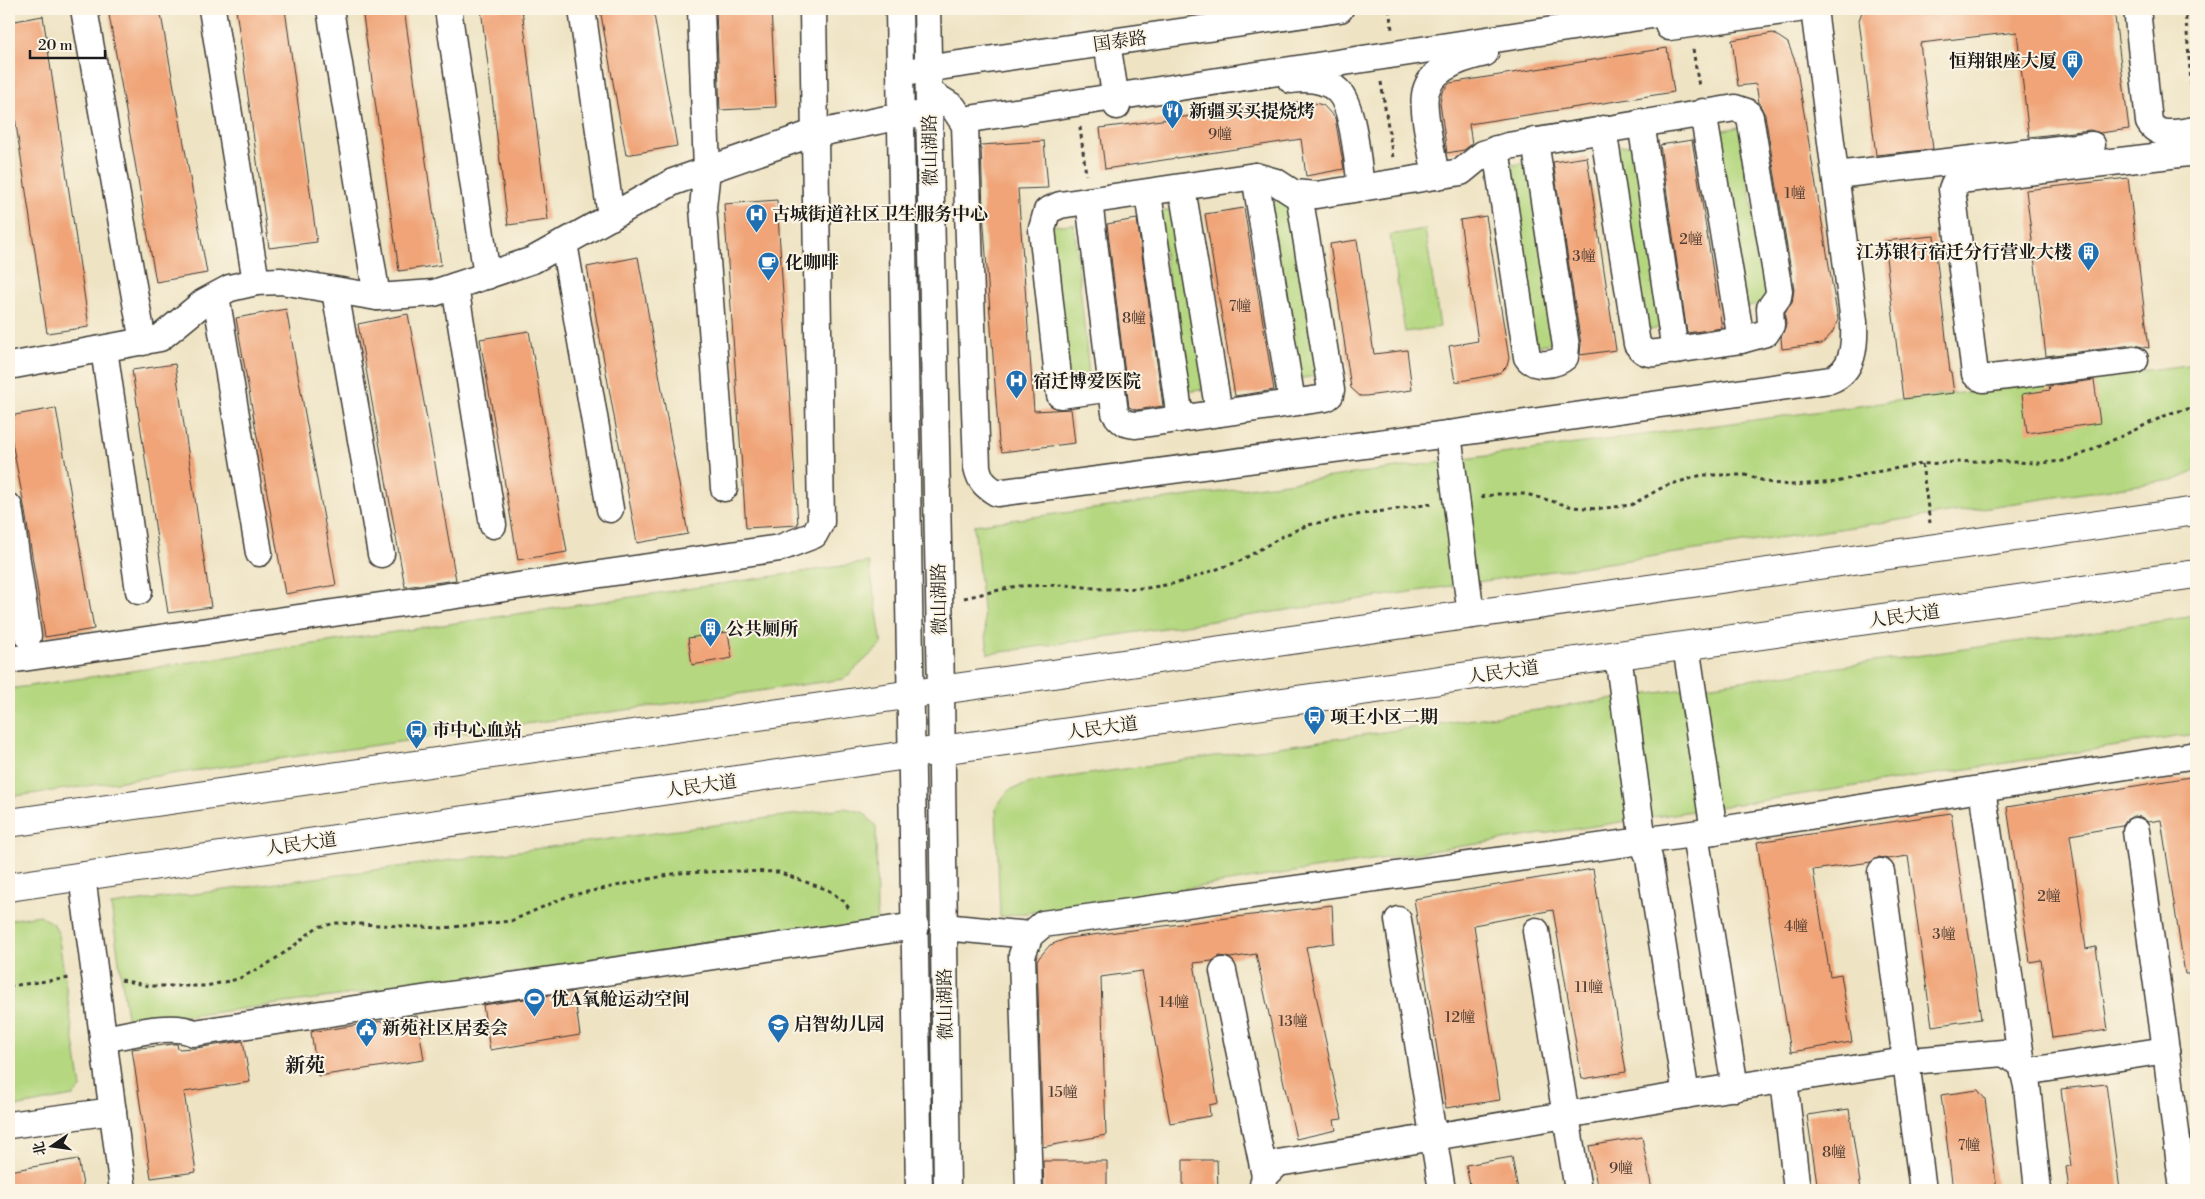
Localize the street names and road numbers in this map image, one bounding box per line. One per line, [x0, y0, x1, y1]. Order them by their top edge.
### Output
street label: 国泰路 [1092, 26, 1148, 57]
street label: 微山湖路 [918, 114, 943, 186]
street label: 微山湖路 [927, 563, 952, 635]
street label: 人民大道 [1867, 600, 1941, 633]
street label: 人民大道 [1466, 656, 1540, 689]
street label: 人民大道 [1065, 712, 1139, 745]
street label: 人民大道 [664, 770, 738, 803]
street label: 人民大道 [264, 828, 338, 861]
street label: 微山湖路 [933, 968, 958, 1040]

